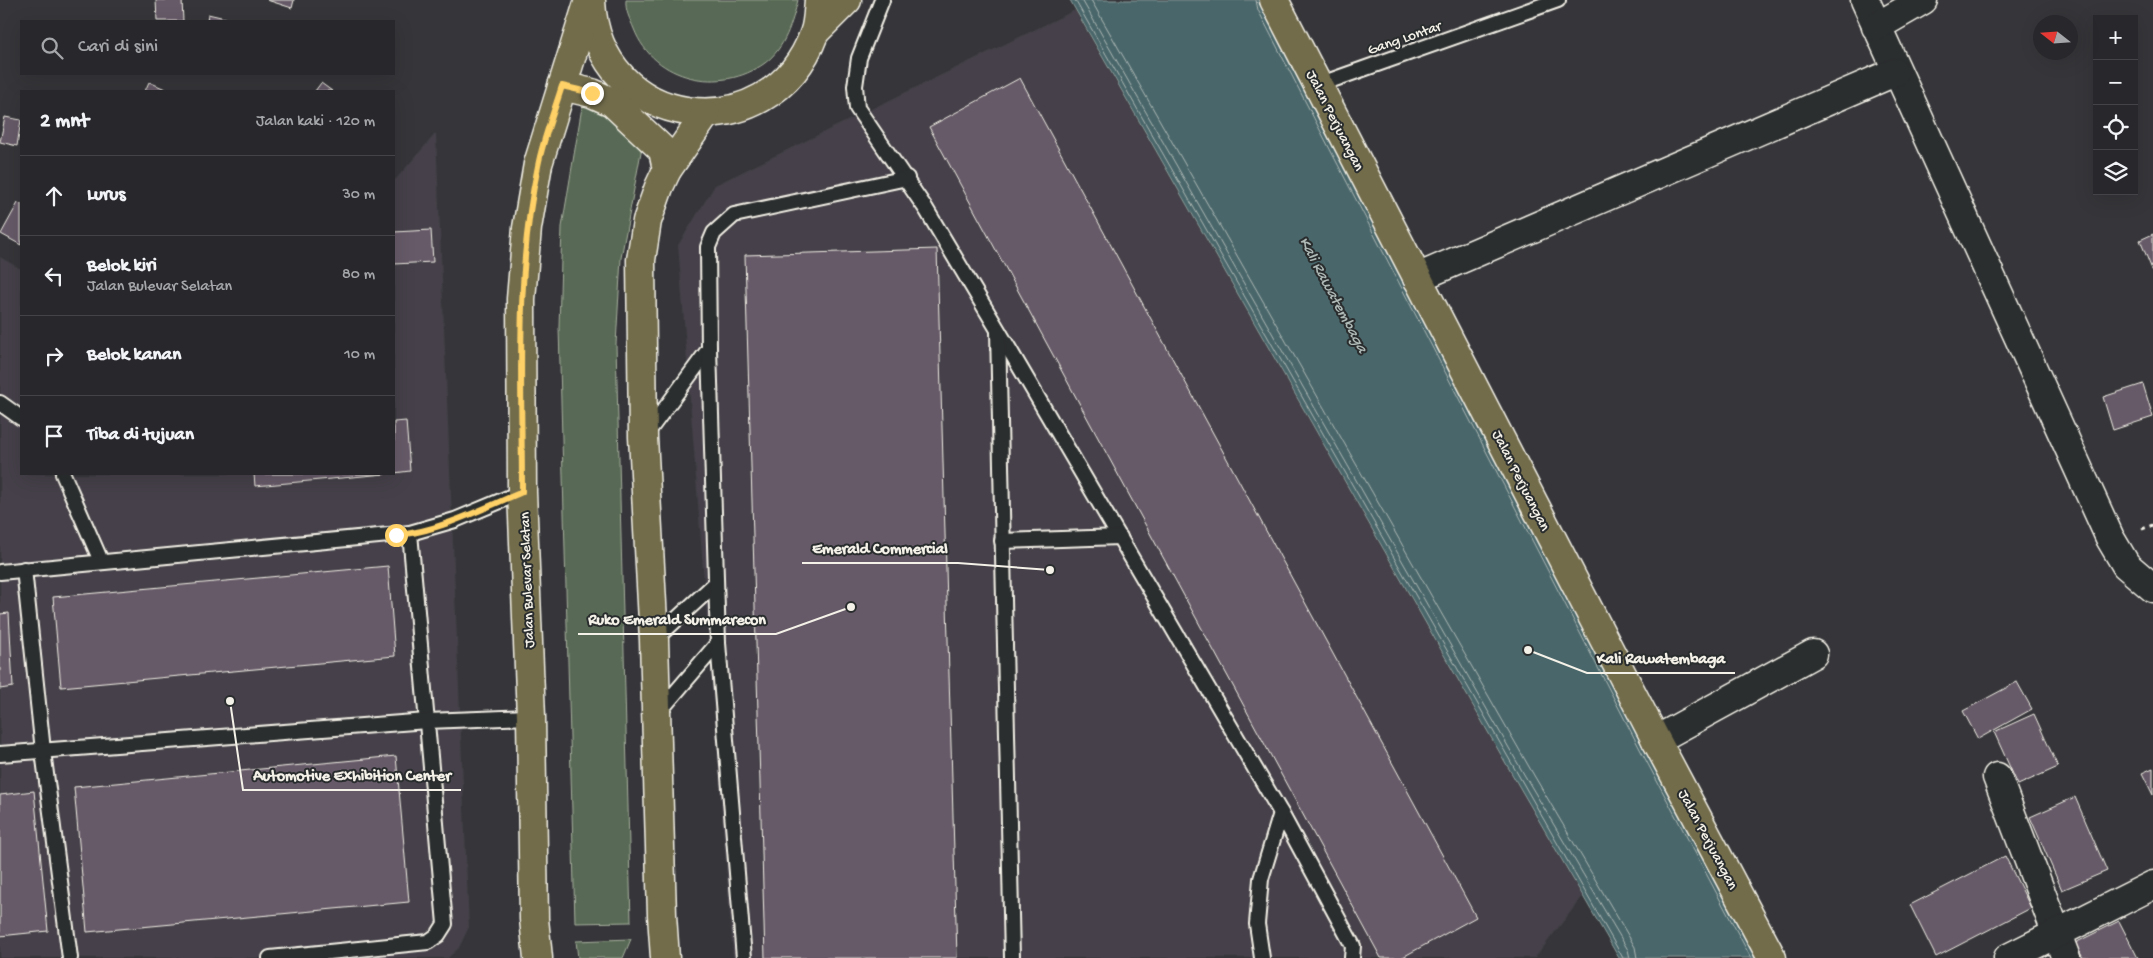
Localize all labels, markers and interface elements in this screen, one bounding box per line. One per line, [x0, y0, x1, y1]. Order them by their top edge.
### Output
north arrow [2033, 15, 2078, 60]
map controls [2093, 15, 2138, 195]
button: + [2093, 15, 2138, 60]
street label: Gang Lontar [1365, 17, 1446, 60]
search box [20, 20, 395, 75]
icon: search [38, 34, 66, 62]
text: Cari di sini [78, 36, 158, 59]
button: − [2093, 60, 2138, 105]
street label: Jalan Perjuangan [1301, 67, 1367, 174]
route end [581, 82, 604, 105]
button: locate [2093, 105, 2138, 150]
text: 2 mnt [40, 110, 89, 135]
text: Jalan kaki · 120 m [256, 113, 375, 132]
button: layers [2093, 150, 2138, 195]
icon: ahead [40, 182, 68, 210]
text: Lurus [87, 184, 126, 207]
text: 30 m [342, 186, 375, 205]
water label: Kali Rawatembaga [1293, 234, 1371, 358]
text: Belok kiri [87, 255, 157, 278]
icon: left [40, 262, 68, 290]
text: 80 m [342, 266, 375, 285]
text: Jalan Bulevar Selatan [87, 278, 232, 297]
icon: right [40, 342, 68, 370]
text: Belok kanan [87, 344, 181, 367]
text: 10 m [344, 346, 375, 365]
icon: arrive [40, 422, 68, 450]
text: Tiba di tujuan [87, 424, 194, 447]
street label: Jalan Perjuangan [1487, 427, 1553, 534]
street label: Jalan Bulevar Selatan [517, 512, 539, 648]
route start [385, 524, 408, 547]
callout: Emerald Commercial [802, 532, 958, 563]
text: Emerald Commercial [812, 541, 948, 560]
callout: Ruko Emerald Summarecon [578, 603, 776, 634]
text: Ruko Emerald Summarecon [587, 612, 766, 631]
callout: Kali Rawatembaga [1587, 642, 1735, 673]
text: Kali Rawatembaga [1596, 651, 1726, 670]
callout: Automotive Exhibition Center [243, 759, 461, 790]
text: Automotive Exhibition Center [252, 768, 453, 787]
street label: Jalan Perjuangan [1673, 787, 1741, 893]

